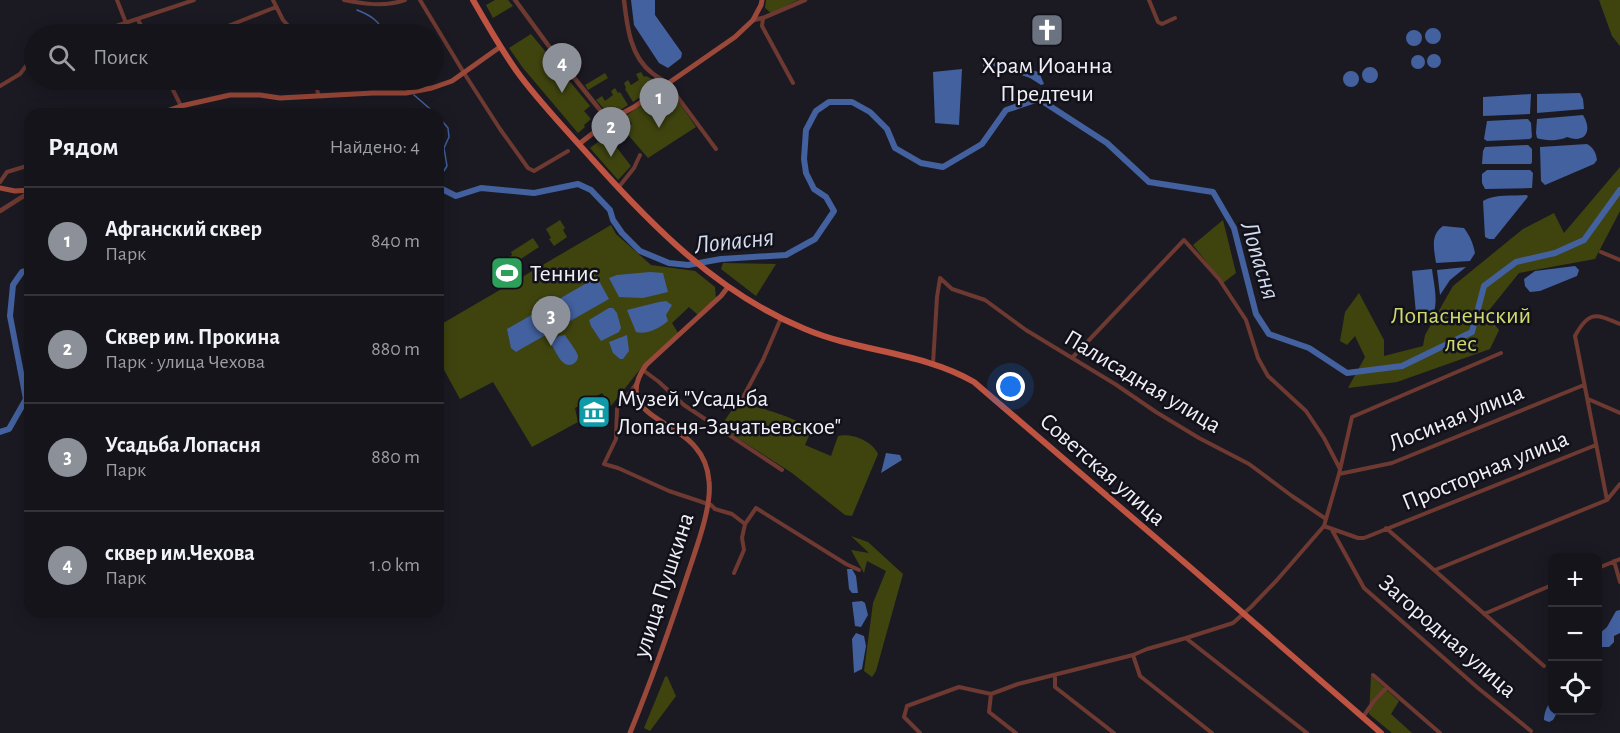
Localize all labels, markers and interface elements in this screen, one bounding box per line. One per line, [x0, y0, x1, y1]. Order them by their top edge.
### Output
church icon: Храм Иоанна Предтечи [1029, 12, 1065, 48]
search box [24, 24, 444, 90]
icon: search [45, 41, 78, 74]
pin: 4 [542, 44, 582, 93]
text: Поиск [93, 46, 148, 68]
place label: Храм Иоанна Предтечи [982, 54, 1112, 106]
pin: 1 [640, 78, 678, 128]
pin: 2 [592, 108, 630, 157]
text: Рядом [48, 134, 119, 160]
text: Найдено: 4 [330, 137, 420, 157]
water label: Лопасня [1236, 217, 1284, 303]
text: Афганский сквер [105, 218, 262, 240]
water label: Лопасня [692, 224, 775, 258]
text: 1 [64, 231, 71, 251]
text: 840 m [371, 231, 420, 251]
text: Парк [105, 244, 146, 264]
sports icon: Теннис [489, 255, 525, 291]
place label: Теннис [530, 262, 598, 286]
pin: 3 [532, 296, 570, 346]
park label: Лопасненский лес [1391, 304, 1531, 356]
text: Сквер им. Прокина [105, 326, 280, 348]
street label: Палисадная улица [1060, 326, 1225, 438]
text: 2 [63, 339, 72, 359]
text: 880 m [371, 339, 420, 359]
text: Парк · улица Чехова [105, 352, 265, 372]
your location [996, 372, 1025, 401]
street label: Лосиная улица [1385, 380, 1527, 456]
place label: Музей "Усадьба Лопасня-Зачатьевское" [617, 387, 841, 439]
museum icon: Музей "Усадьба Лопасня-Зачатьевское" [576, 394, 612, 430]
street label: Советская улица [1035, 409, 1170, 531]
street label: Просторная улица [1399, 427, 1572, 515]
text: Усадьба Лопасня [105, 434, 261, 456]
text: 3 [63, 447, 72, 467]
text: 880 m [371, 447, 420, 467]
text: Парк [105, 460, 146, 480]
street label: улица Пушкина [629, 510, 699, 662]
text: сквер им.Чехова [105, 542, 255, 564]
map controls [1548, 553, 1602, 715]
button: + [1548, 553, 1602, 607]
text: 4 [62, 555, 73, 575]
text: 1.0 km [370, 555, 420, 575]
text: Парк [105, 568, 146, 588]
street label: Загородная улица [1374, 571, 1521, 703]
button: − [1548, 607, 1602, 661]
button: locate [1548, 661, 1602, 715]

